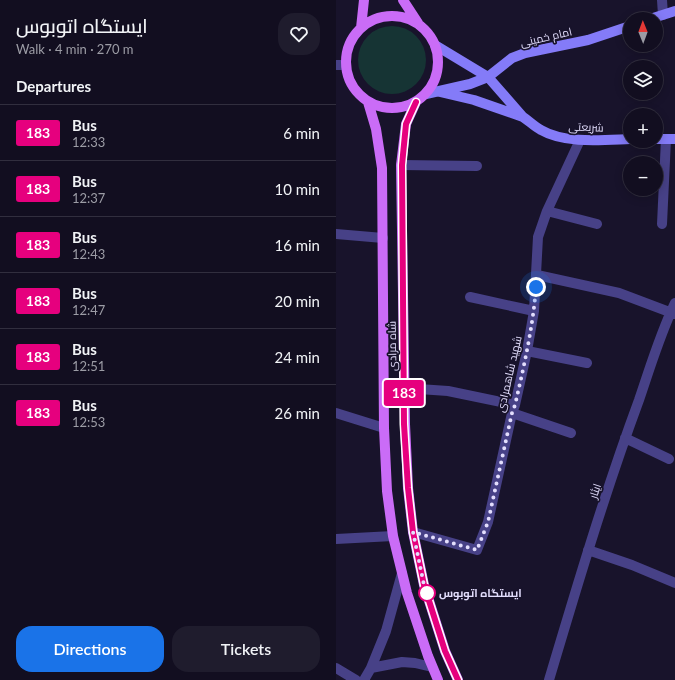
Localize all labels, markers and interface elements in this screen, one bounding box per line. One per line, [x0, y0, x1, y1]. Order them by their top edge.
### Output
north arrow [623, 12, 663, 52]
map controls [623, 12, 663, 196]
button: heart [278, 13, 320, 55]
text: ایستگاه اتوبوس [16, 14, 148, 37]
street label: امام خمینی [519, 24, 573, 51]
text: Walk · 4 min · 270 m [16, 41, 134, 57]
button: layers [623, 60, 663, 100]
text: Departures [16, 77, 91, 95]
button: + [623, 108, 663, 148]
text: Bus [72, 116, 97, 134]
street label: شریعتی [568, 119, 604, 135]
text: 183 [26, 124, 50, 141]
text: 6 min [283, 124, 320, 142]
text: 12:33 [72, 134, 105, 150]
button: − [623, 156, 663, 196]
text: Bus [72, 172, 97, 190]
text: 183 [26, 180, 50, 197]
text: 10 min [274, 180, 320, 198]
text: 12:37 [72, 190, 105, 206]
text: Bus [72, 228, 97, 246]
text: 183 [26, 236, 50, 253]
text: 16 min [274, 236, 320, 254]
text: 12:43 [72, 246, 105, 262]
your location [526, 277, 546, 297]
text: Bus [72, 284, 97, 302]
text: 183 [26, 292, 50, 309]
text: 20 min [274, 292, 320, 310]
text: 12:47 [72, 302, 105, 318]
street label: شاه مرادی [385, 321, 399, 371]
street label: شهید شاهمرادی [493, 334, 525, 414]
text: Bus [72, 340, 97, 358]
text: 183 [26, 348, 50, 365]
text: 24 min [274, 348, 320, 366]
text: 12:51 [72, 358, 105, 374]
line badge: 183 [381, 380, 427, 406]
text: 183 [392, 384, 416, 401]
text: Bus [72, 396, 97, 414]
text: 183 [26, 404, 50, 421]
text: 26 min [274, 404, 320, 422]
text: 12:53 [72, 414, 105, 430]
street label: ایثار [586, 481, 604, 501]
marker: ایستگاه اتوبوس [418, 584, 436, 602]
place label: ایستگاه اتوبوس [439, 586, 522, 601]
button: Directions [16, 626, 164, 672]
button: Tickets [172, 626, 320, 672]

